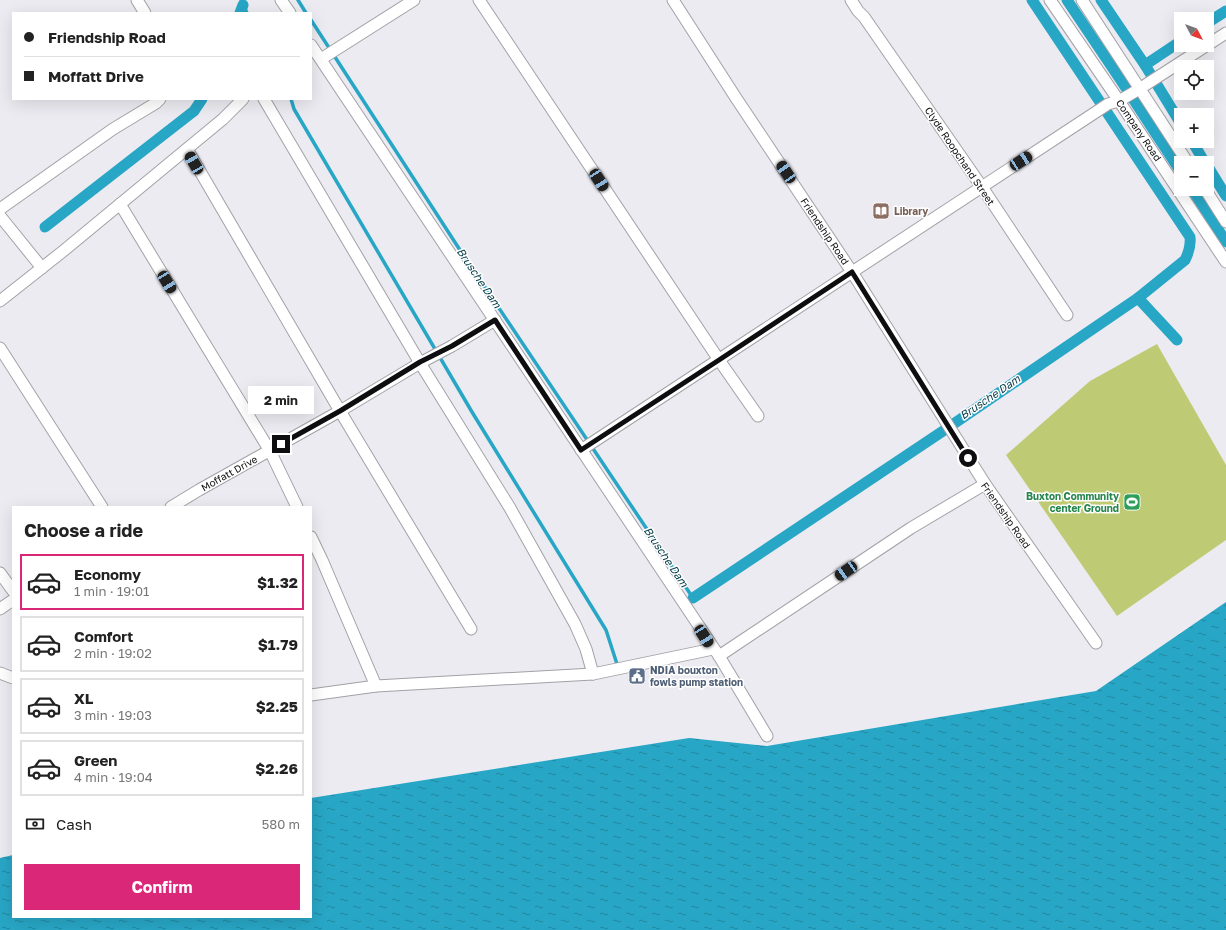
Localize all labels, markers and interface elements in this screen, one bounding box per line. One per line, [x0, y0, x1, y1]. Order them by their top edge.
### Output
north arrow [1174, 12, 1214, 52]
map controls [1174, 12, 1214, 196]
text: Friendship Road [48, 28, 166, 46]
button: locate [1174, 60, 1214, 100]
text: Moffatt Drive [48, 67, 144, 85]
street label: Company Road [1114, 97, 1164, 163]
street label: Clyde Roopchand Street [923, 104, 997, 208]
button: + [1174, 108, 1214, 148]
car [1008, 149, 1034, 173]
car [183, 150, 205, 176]
button: − [1174, 156, 1214, 196]
car [774, 159, 798, 185]
car [587, 167, 611, 193]
street label: Friendship Road [798, 195, 852, 267]
library icon: Library [871, 201, 891, 221]
place label: Library [894, 205, 928, 217]
water label: Brusche Dam [455, 245, 505, 311]
car [156, 269, 178, 295]
water label: Brusche Dam [957, 371, 1023, 421]
callout: 2 min [248, 386, 314, 414]
text: 2 min [264, 392, 298, 408]
route end [272, 435, 290, 453]
route start [959, 449, 977, 467]
street label: Moffatt Drive [199, 453, 259, 493]
street label: Friendship Road [979, 480, 1033, 550]
place label: Buxton Community center Ground [1026, 490, 1119, 514]
sports icon: Buxton Community center Ground [1122, 492, 1142, 512]
text: Choose a ride [24, 519, 143, 541]
water label: Brusche Dam [642, 524, 692, 590]
car [833, 559, 859, 583]
icon: car [26, 564, 62, 600]
text: Economy [74, 565, 141, 583]
text: $1.32 [257, 573, 298, 591]
text: 1 min · 19:01 [74, 583, 149, 599]
car [692, 623, 716, 649]
icon: car [26, 626, 62, 662]
text: Comfort [74, 627, 133, 645]
text: $1.79 [258, 635, 298, 653]
text: 2 min · 19:02 [74, 645, 152, 661]
place label: NDIA bouxton fowls pump station [650, 664, 743, 688]
public building icon: NDIA bouxton fowls pump station [627, 666, 647, 686]
icon: car [26, 688, 62, 724]
text: XL [74, 689, 93, 707]
text: $2.25 [256, 697, 298, 715]
text: 3 min · 19:03 [74, 707, 152, 723]
icon: car [26, 750, 62, 786]
text: Green [74, 751, 117, 769]
text: $2.26 [255, 759, 298, 777]
text: 4 min · 19:04 [74, 769, 153, 785]
icon: cash [24, 813, 46, 835]
text: Cash [56, 815, 92, 833]
text: 580 m [262, 816, 300, 832]
button: Confirm [24, 864, 300, 910]

